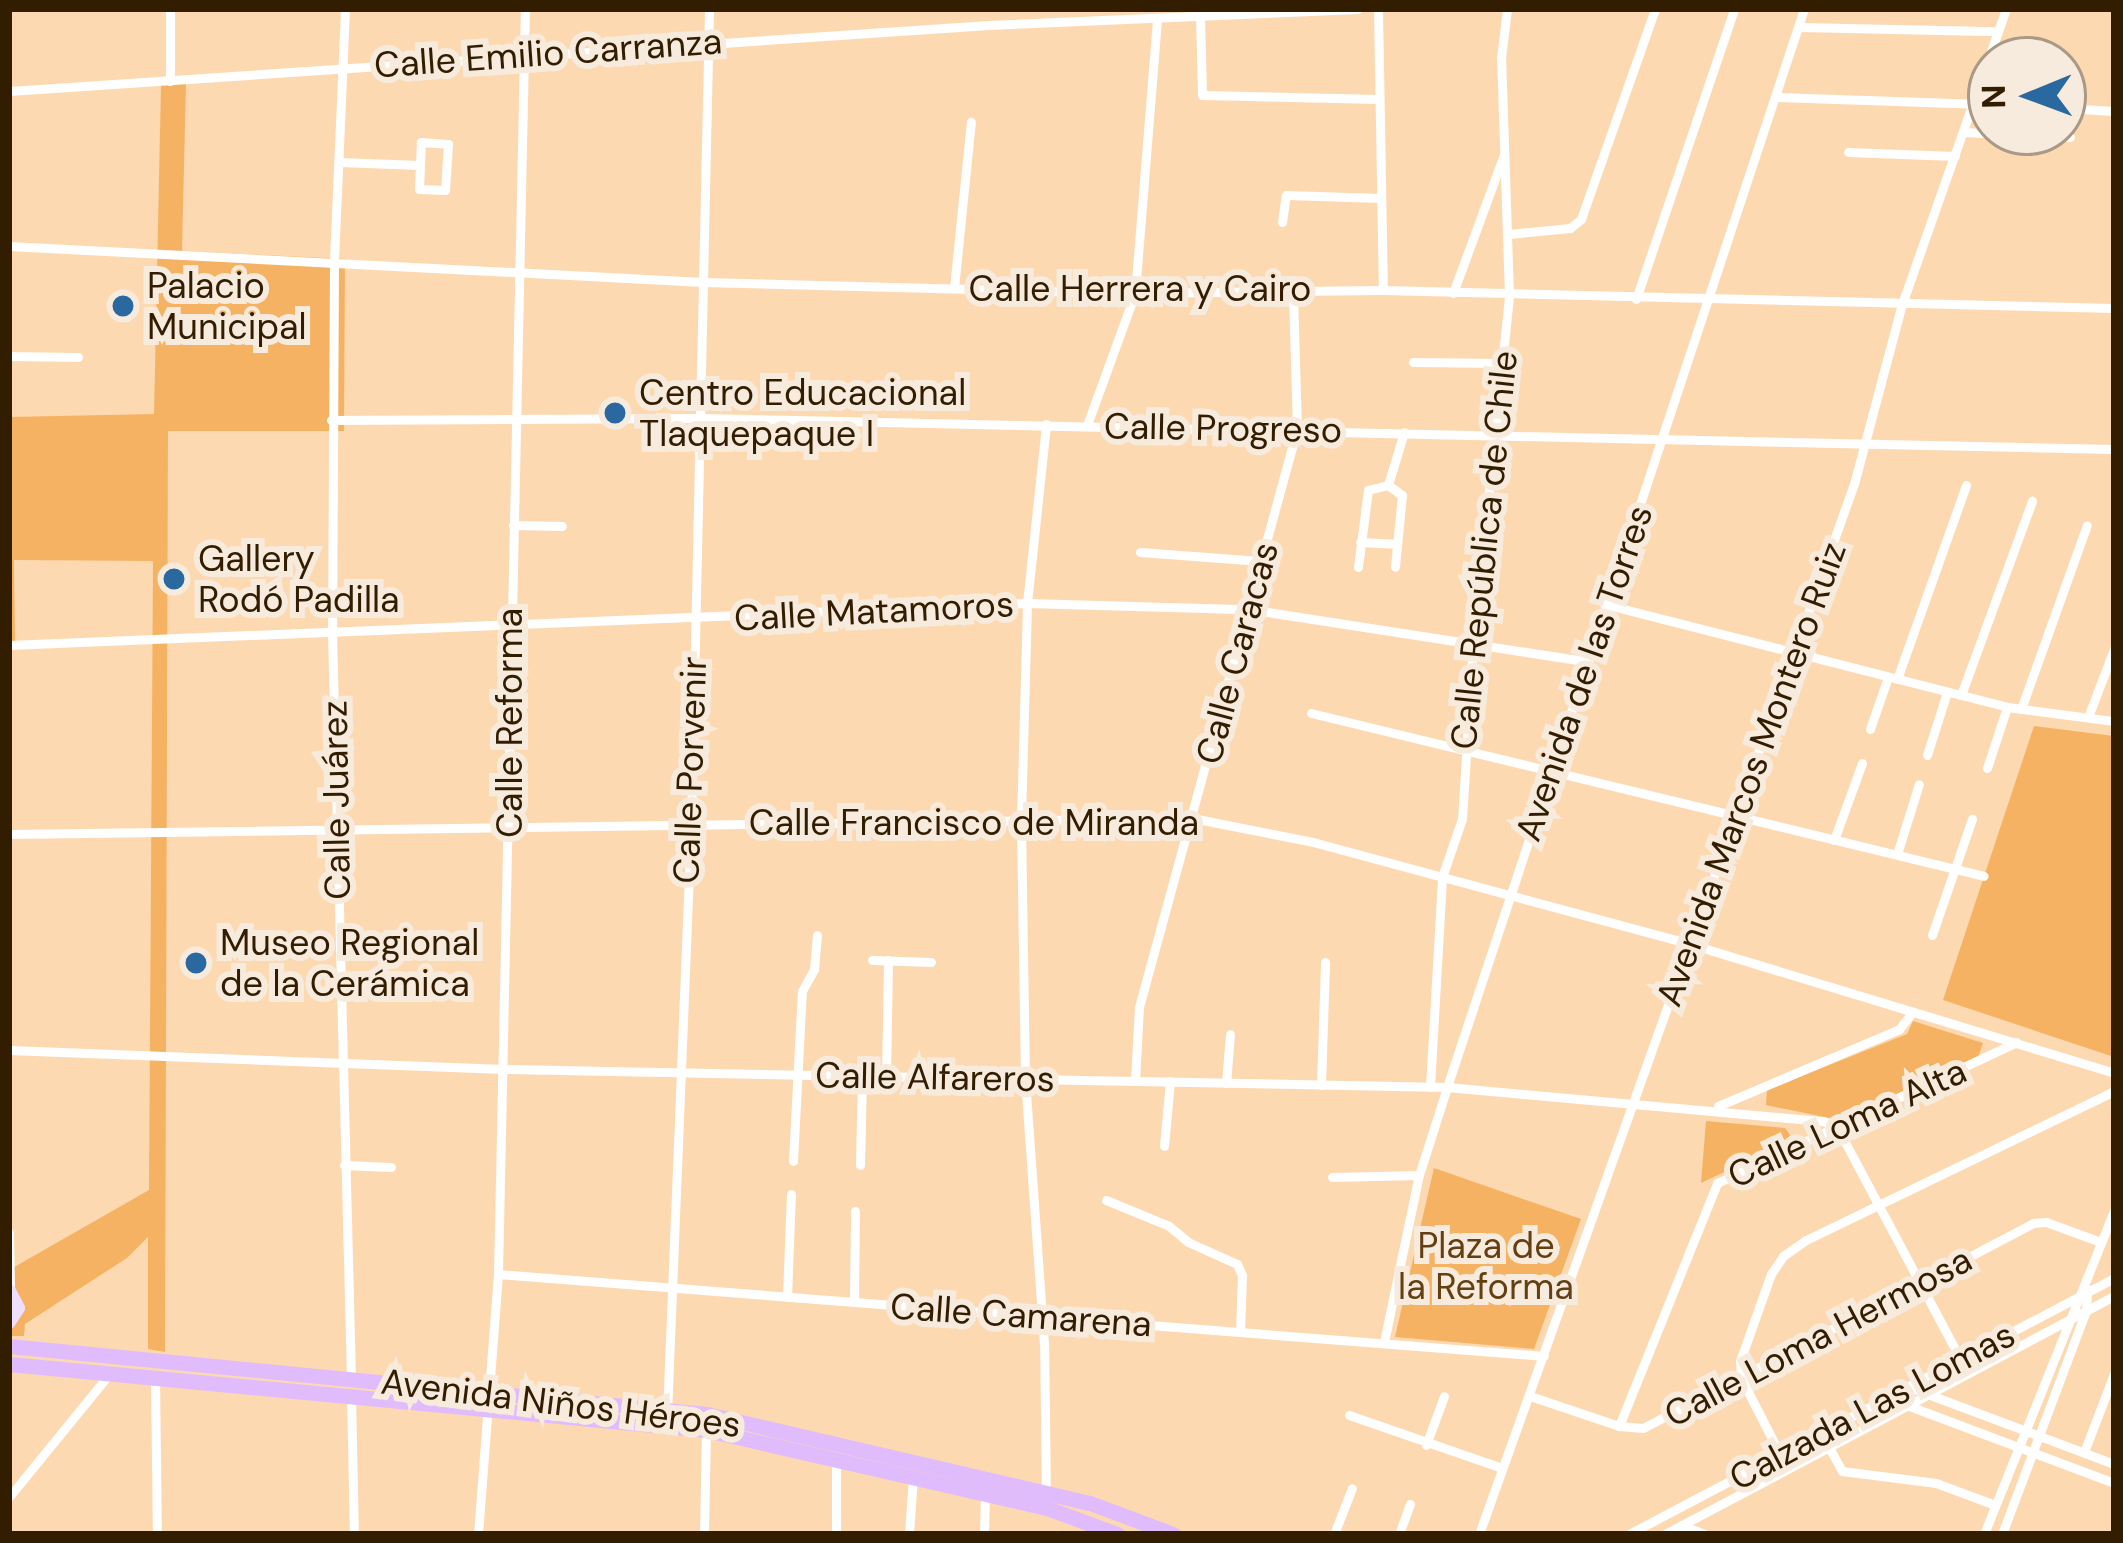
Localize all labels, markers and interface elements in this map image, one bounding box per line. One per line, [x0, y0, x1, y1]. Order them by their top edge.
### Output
street label: Calle Emilio Carranza [373, 19, 723, 87]
north arrow [1967, 36, 2087, 156]
text: N [1972, 84, 2015, 109]
place label: Palacio Municipal [147, 263, 307, 348]
street label: Calle Herrera y Cairo [969, 267, 1311, 311]
marker: Palacio Municipal [110, 293, 136, 319]
street label: Calle República de Chile [1442, 349, 1526, 751]
place label: Centro Educacional Tlaquepaque I [639, 370, 966, 455]
marker: Centro Educacional Tlaquepaque I [602, 400, 628, 426]
street label: Calle Progreso [1104, 404, 1342, 452]
street label: Avenida de las Torres [1506, 499, 1662, 847]
place label: Gallery Rodó Padilla [198, 536, 400, 621]
street label: Avenida Marcos Montero Ruiz [1647, 536, 1855, 1012]
street label: Calle Caracas [1187, 537, 1287, 769]
marker: Gallery Rodó Padilla [161, 566, 187, 592]
street label: Calle Matamoros [733, 582, 1015, 640]
street label: Calle Reforma [488, 608, 532, 838]
street label: Calle Porvenir [664, 656, 716, 884]
street label: Calle Juárez [313, 700, 359, 900]
street label: Calle Francisco de Miranda [749, 801, 1199, 845]
place label: Museo Regional de la Cerámica [220, 920, 479, 1005]
marker: Museo Regional de la Cerámica [183, 950, 209, 976]
street label: Calle Loma Alta [1721, 1049, 1973, 1197]
street label: Calle Alfareros [815, 1053, 1055, 1101]
park label: Plaza de la Reforma [1398, 1223, 1574, 1308]
street label: Calle Loma Hermosa [1657, 1238, 1979, 1436]
street label: Calle Camarena [889, 1284, 1153, 1346]
street label: Calzada Las Lomas [1722, 1313, 2022, 1499]
street label: Avenida Niños Héroes [379, 1359, 743, 1447]

